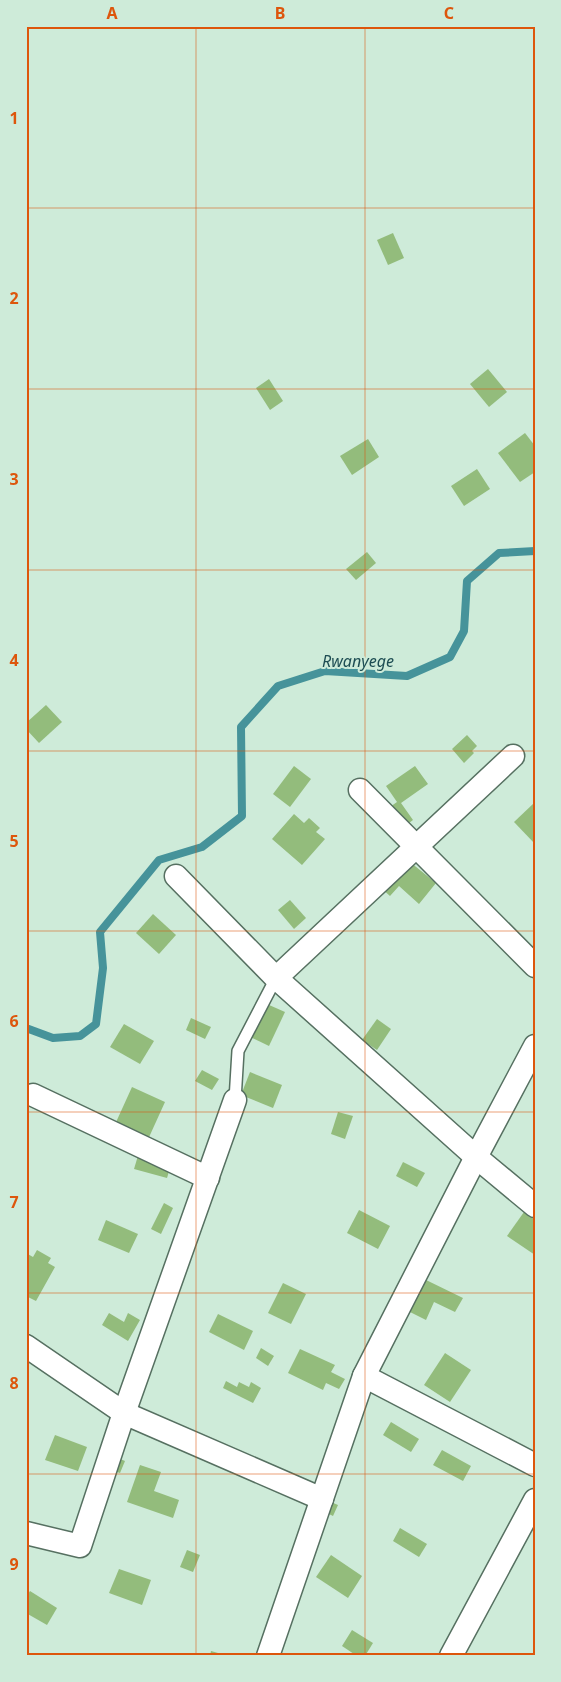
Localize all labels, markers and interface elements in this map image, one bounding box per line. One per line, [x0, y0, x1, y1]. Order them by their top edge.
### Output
text: A [106, 2, 118, 24]
text: B [275, 2, 285, 24]
text: C [444, 2, 454, 24]
text: 1 [9, 107, 19, 129]
text: 2 [9, 287, 19, 309]
text: 3 [9, 468, 19, 490]
text: 4 [9, 649, 19, 671]
water label: Rwanyege [322, 650, 394, 672]
text: 5 [9, 830, 19, 852]
text: 6 [9, 1010, 19, 1032]
text: 7 [9, 1191, 19, 1213]
text: 8 [9, 1372, 19, 1394]
text: 9 [9, 1553, 19, 1575]

